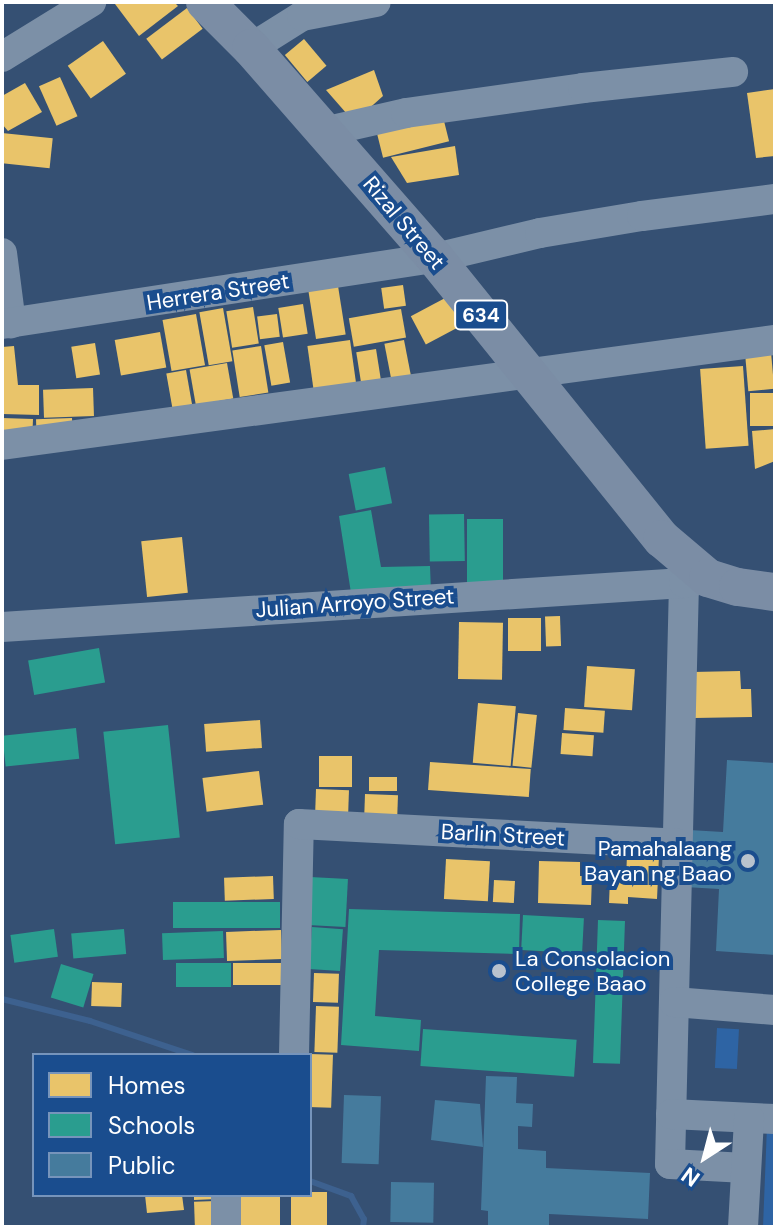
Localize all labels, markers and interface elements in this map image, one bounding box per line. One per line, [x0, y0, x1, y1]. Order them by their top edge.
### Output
street label: Rizal Street [357, 171, 451, 275]
street label: Herrera Street [145, 268, 291, 316]
road number: 634 [453, 299, 509, 331]
street label: Julian Arroyo Street [255, 583, 455, 623]
street label: Barlin Street [440, 819, 566, 851]
place label: Pamahalaang Bayan ng Baao [584, 835, 732, 886]
marker: Pamahalaang Bayan ng Baao [739, 852, 757, 870]
place label: La Consolacion College Baao [515, 945, 670, 996]
marker: La Consolacion College Baao [490, 962, 508, 980]
legend [32, 1053, 312, 1197]
text: Homes [108, 1070, 186, 1101]
text: Schools [108, 1110, 195, 1141]
north arrow [665, 1117, 745, 1197]
text: Public [108, 1150, 176, 1181]
text: N [676, 1160, 706, 1193]

